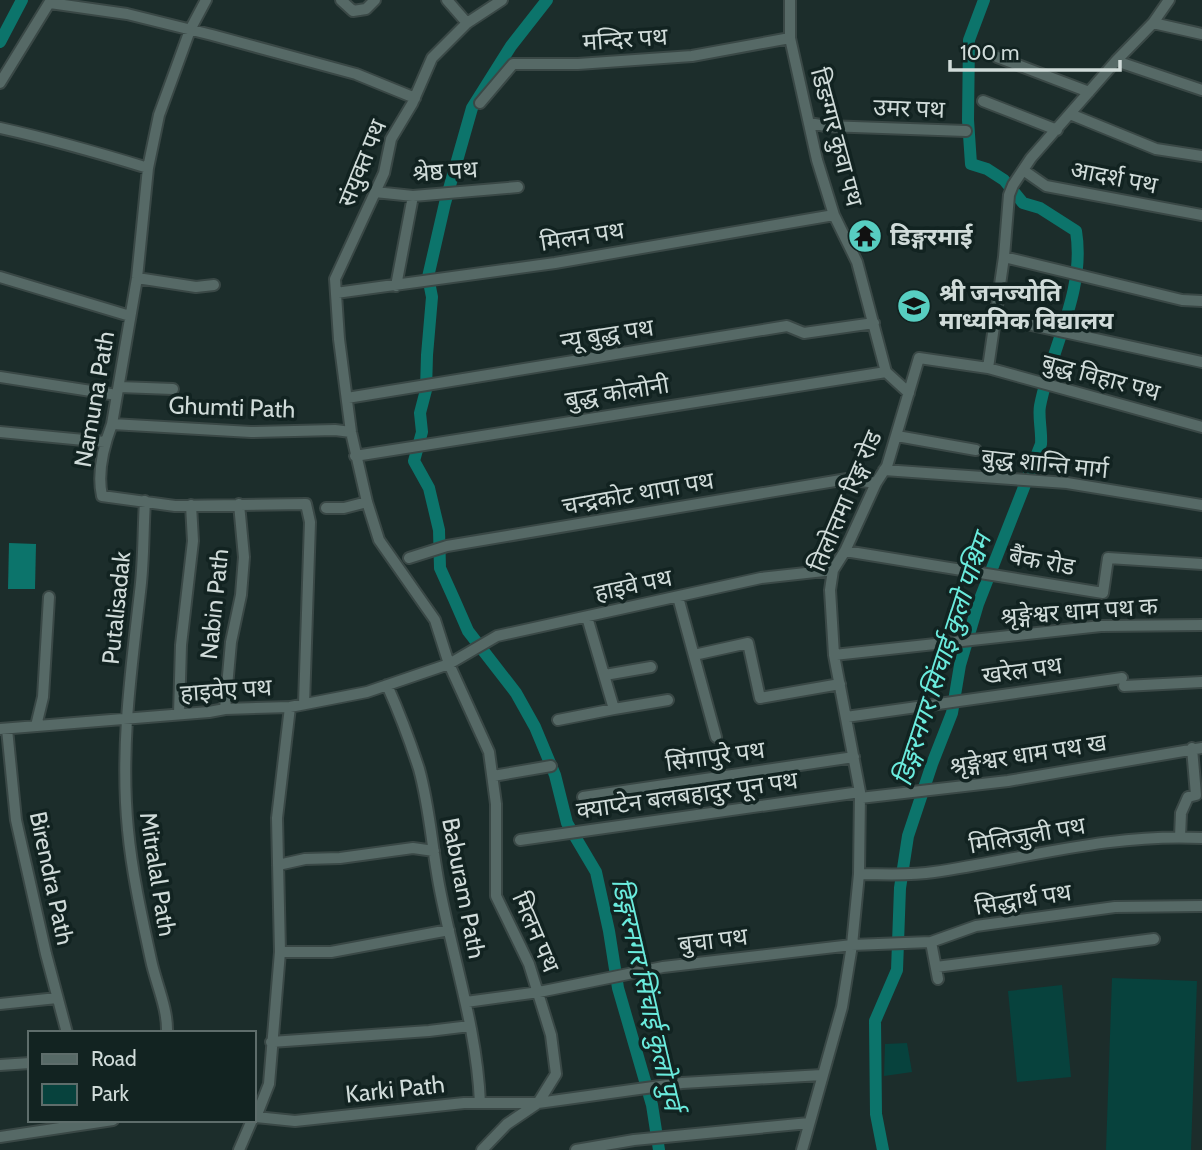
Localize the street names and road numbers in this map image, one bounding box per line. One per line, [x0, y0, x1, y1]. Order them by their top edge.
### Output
street label: मन्दिर पथ [582, 22, 669, 56]
street label: डिङग्गर कुवा पथ [804, 65, 870, 210]
street label: उमर पथ [873, 92, 946, 124]
street label: संयुक्त पथ [331, 115, 394, 211]
street label: श्रेष्ठ पथ [411, 154, 479, 188]
street label: आदर्श पथ [1068, 154, 1161, 200]
street label: मिलन पथ [538, 215, 627, 257]
street label: न्यू बुद्ध पथ [558, 312, 656, 357]
street label: Namuna Path [68, 329, 120, 469]
street label: बुद्ध विहार पथ [1039, 347, 1164, 408]
street label: बुद्ध कोलोनी [563, 369, 672, 416]
street label: Ghumti Path [168, 390, 296, 424]
street label: तिलोत्तमा रिङ्ग रोड [802, 425, 888, 576]
street label: बुद्ध शान्ति मार्ग [980, 442, 1111, 485]
street label: चन्द्रकोट थापा पथ [560, 465, 717, 521]
street label: बैंक रोड [1007, 541, 1078, 581]
street label: Nabin Path [194, 547, 234, 661]
street label: Putalisadak [96, 550, 136, 666]
street label: हाइवे पथ [592, 563, 675, 607]
street label: श्रृङ्गेश्वर धाम पथ क [999, 591, 1159, 632]
street label: खरेल पथ [980, 650, 1064, 690]
street label: हाइवेए पथ [179, 672, 273, 708]
street label: श्रृङ्गेश्वर धाम पथ ख [947, 727, 1109, 782]
street label: सिंगापुरे पथ [663, 735, 767, 778]
street label: क्याप्टेन बलबहादुर पून पथ [574, 765, 800, 826]
street label: Birendra Path [24, 809, 80, 947]
street label: Mitralal Path [134, 810, 182, 938]
street label: मिलिजुली पथ [967, 810, 1088, 860]
street label: Baburam Path [436, 815, 492, 961]
street label: सिद्धार्थ पथ [973, 877, 1074, 921]
street label: मिलन पथ [506, 887, 566, 977]
street label: बुचा पथ [677, 921, 750, 960]
street label: Karki Path [344, 1069, 446, 1109]

